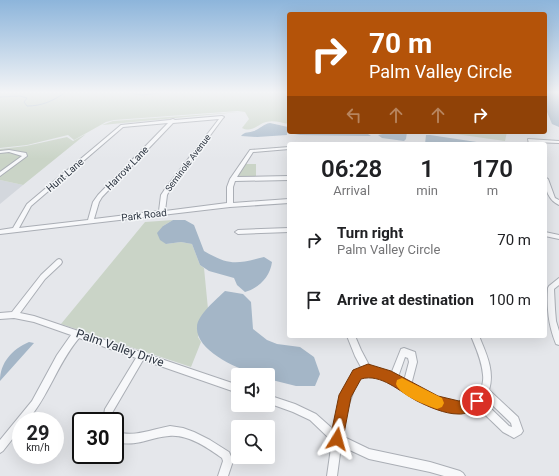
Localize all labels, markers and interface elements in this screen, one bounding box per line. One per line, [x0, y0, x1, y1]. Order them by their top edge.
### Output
text: 70 m [369, 27, 432, 60]
icon: right [303, 28, 355, 80]
text: Palm Valley Circle [369, 61, 512, 82]
icon: left [343, 104, 365, 126]
icon: ahead [385, 104, 407, 126]
icon: ahead [427, 104, 449, 126]
icon: right [469, 104, 491, 126]
street label: Seminole Avenue [163, 132, 213, 194]
street label: Harrow Lane [103, 144, 151, 192]
text: 06:28 [321, 155, 382, 183]
text: 1 [420, 155, 434, 183]
text: 170 [472, 155, 513, 183]
street label: Hunt Lane [44, 156, 86, 194]
text: Arrival [333, 183, 370, 198]
text: min [416, 183, 438, 198]
text: m [487, 183, 498, 198]
street label: Park Road [121, 207, 167, 223]
text: Turn right [337, 224, 403, 242]
icon: right [303, 229, 325, 251]
text: 70 m [497, 231, 531, 249]
text: Palm Valley Circle [337, 242, 440, 257]
icon: arrive [303, 289, 325, 311]
text: Arrive at destination [337, 291, 474, 309]
text: 100 m [489, 291, 531, 309]
street label: Palm Valley Drive [74, 326, 166, 370]
map controls [231, 368, 275, 464]
button: sound [231, 368, 275, 412]
pin [460, 384, 494, 418]
icon: arrive [466, 390, 488, 412]
speed limit sign: 30 [72, 412, 124, 464]
position arrow [316, 418, 358, 460]
button: search [231, 420, 275, 464]
text: 29 [27, 421, 49, 445]
text: km/h [26, 442, 50, 453]

